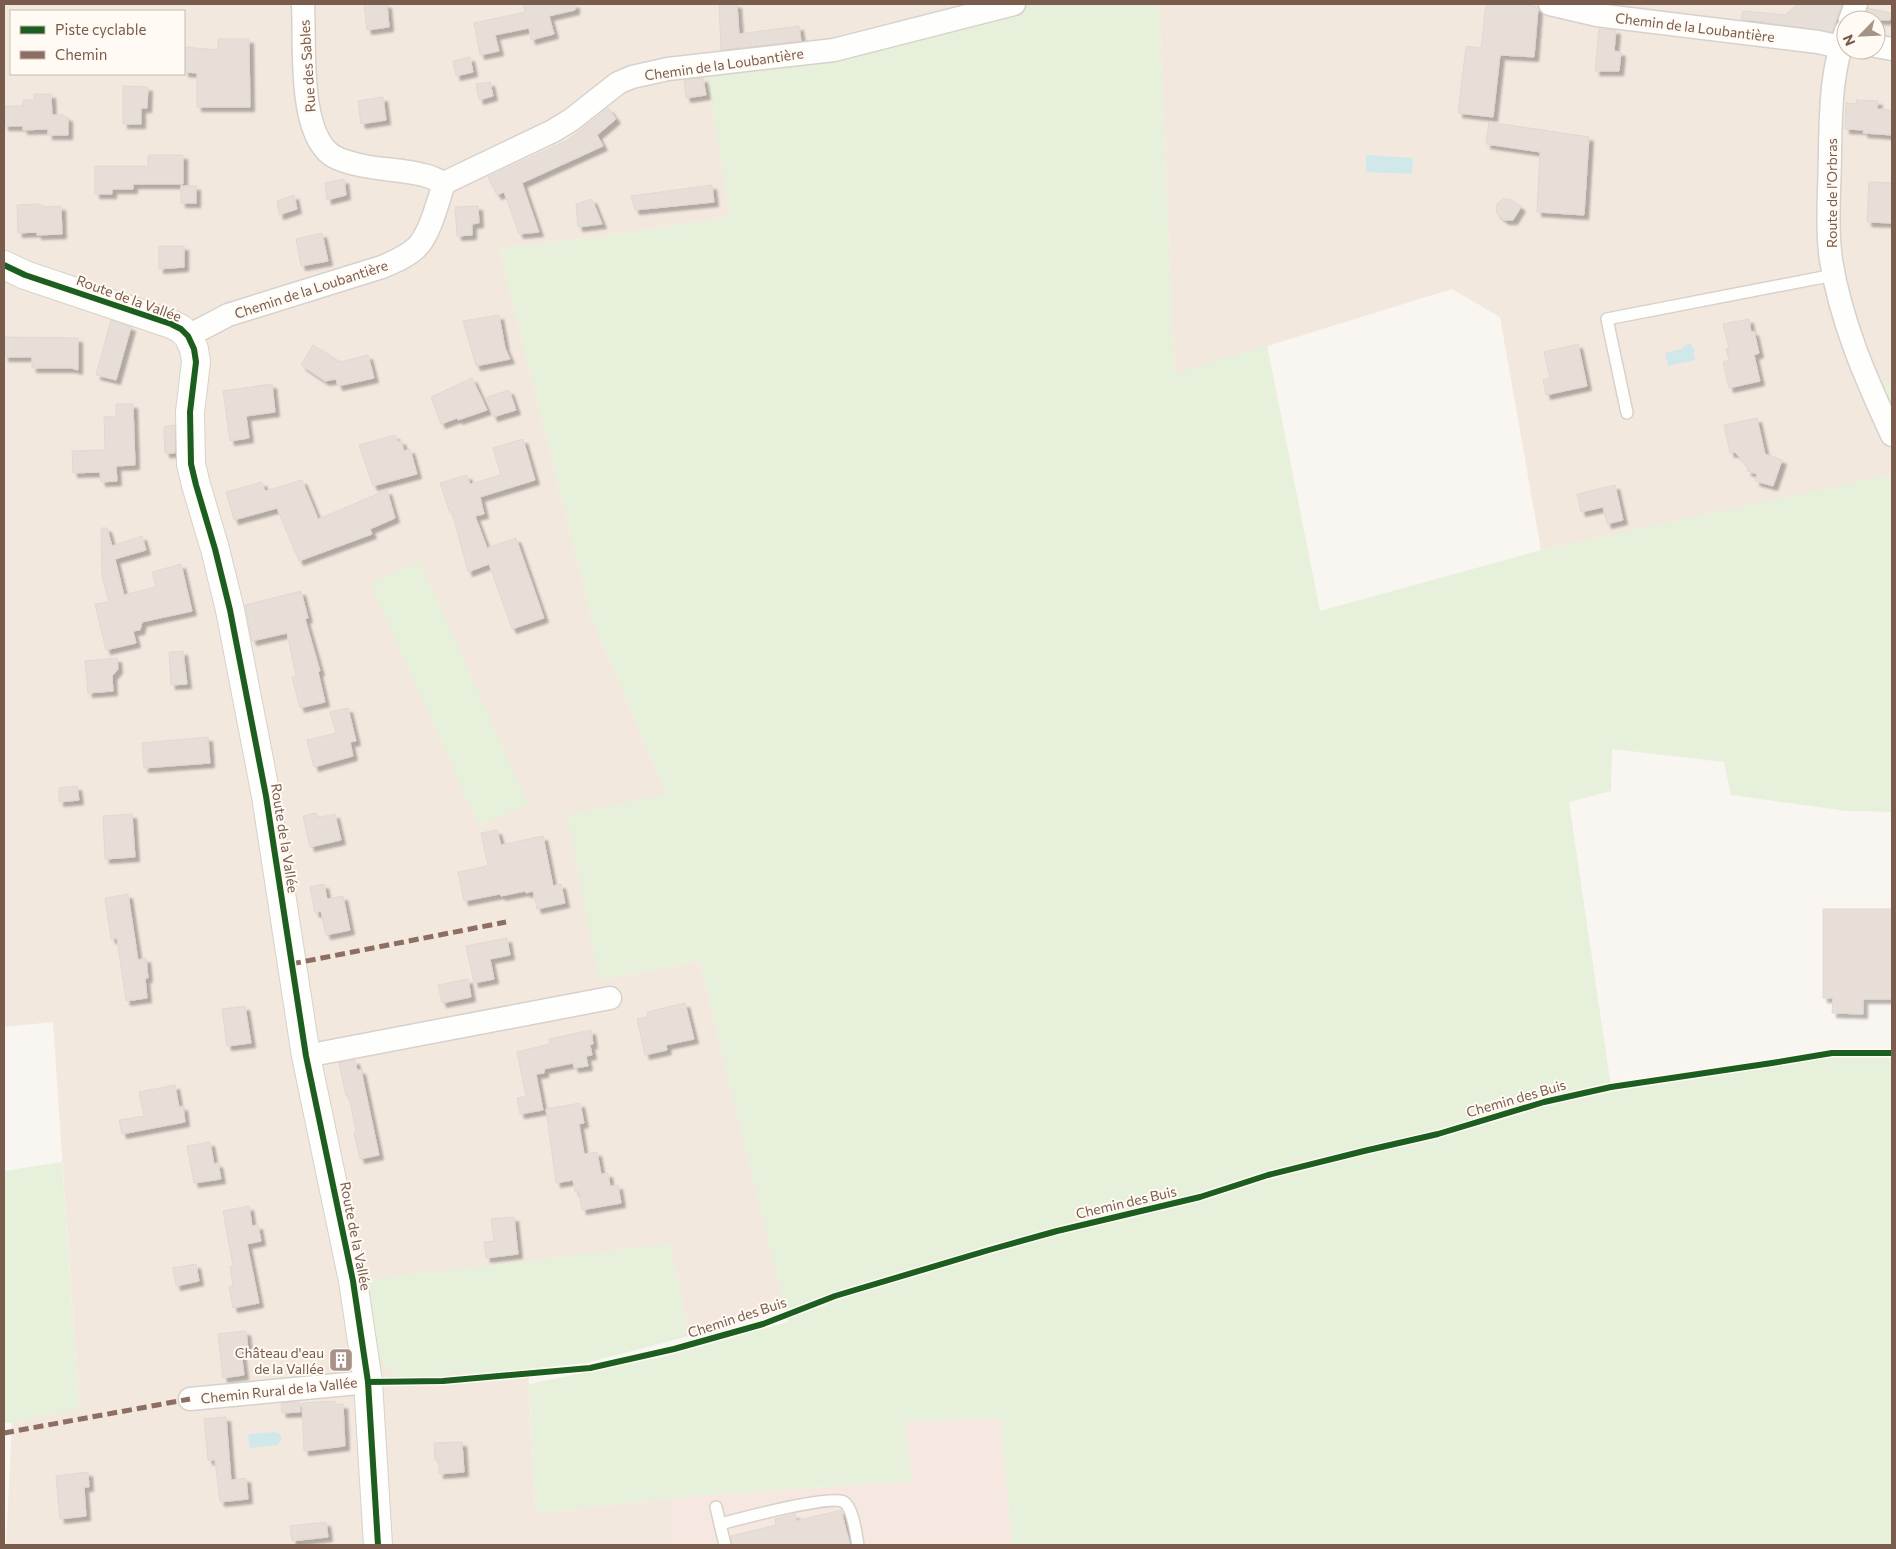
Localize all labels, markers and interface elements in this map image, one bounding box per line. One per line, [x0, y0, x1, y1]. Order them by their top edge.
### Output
street label: Chemin de la Loubantière [1614, 9, 1776, 45]
legend [10, 10, 185, 75]
north arrow [1836, 10, 1886, 60]
street label: Rue des Sables [295, 19, 319, 113]
text: Piste cyclable [55, 20, 147, 38]
text: N [1839, 32, 1859, 49]
street label: Chemin de la Loubantière [643, 44, 805, 84]
text: Chemin [55, 45, 107, 63]
street label: Route de l'Orbras [1823, 138, 1840, 248]
street label: Chemin de la Loubantière [232, 256, 390, 322]
street label: Route de la Vallée [74, 271, 184, 325]
street label: Route de la Vallée [268, 782, 302, 894]
street label: Chemin des Buis [1464, 1076, 1568, 1120]
street label: Route de la Vallée [337, 1180, 375, 1292]
street label: Chemin des Buis [1074, 1182, 1178, 1222]
street label: Chemin des Buis [685, 1293, 789, 1341]
place label: Château d'eau de la Vallée [235, 1344, 324, 1377]
building icon: Château d'eau de la Vallée [328, 1347, 354, 1373]
street label: Chemin Rural de la Vallée [200, 1373, 358, 1407]

